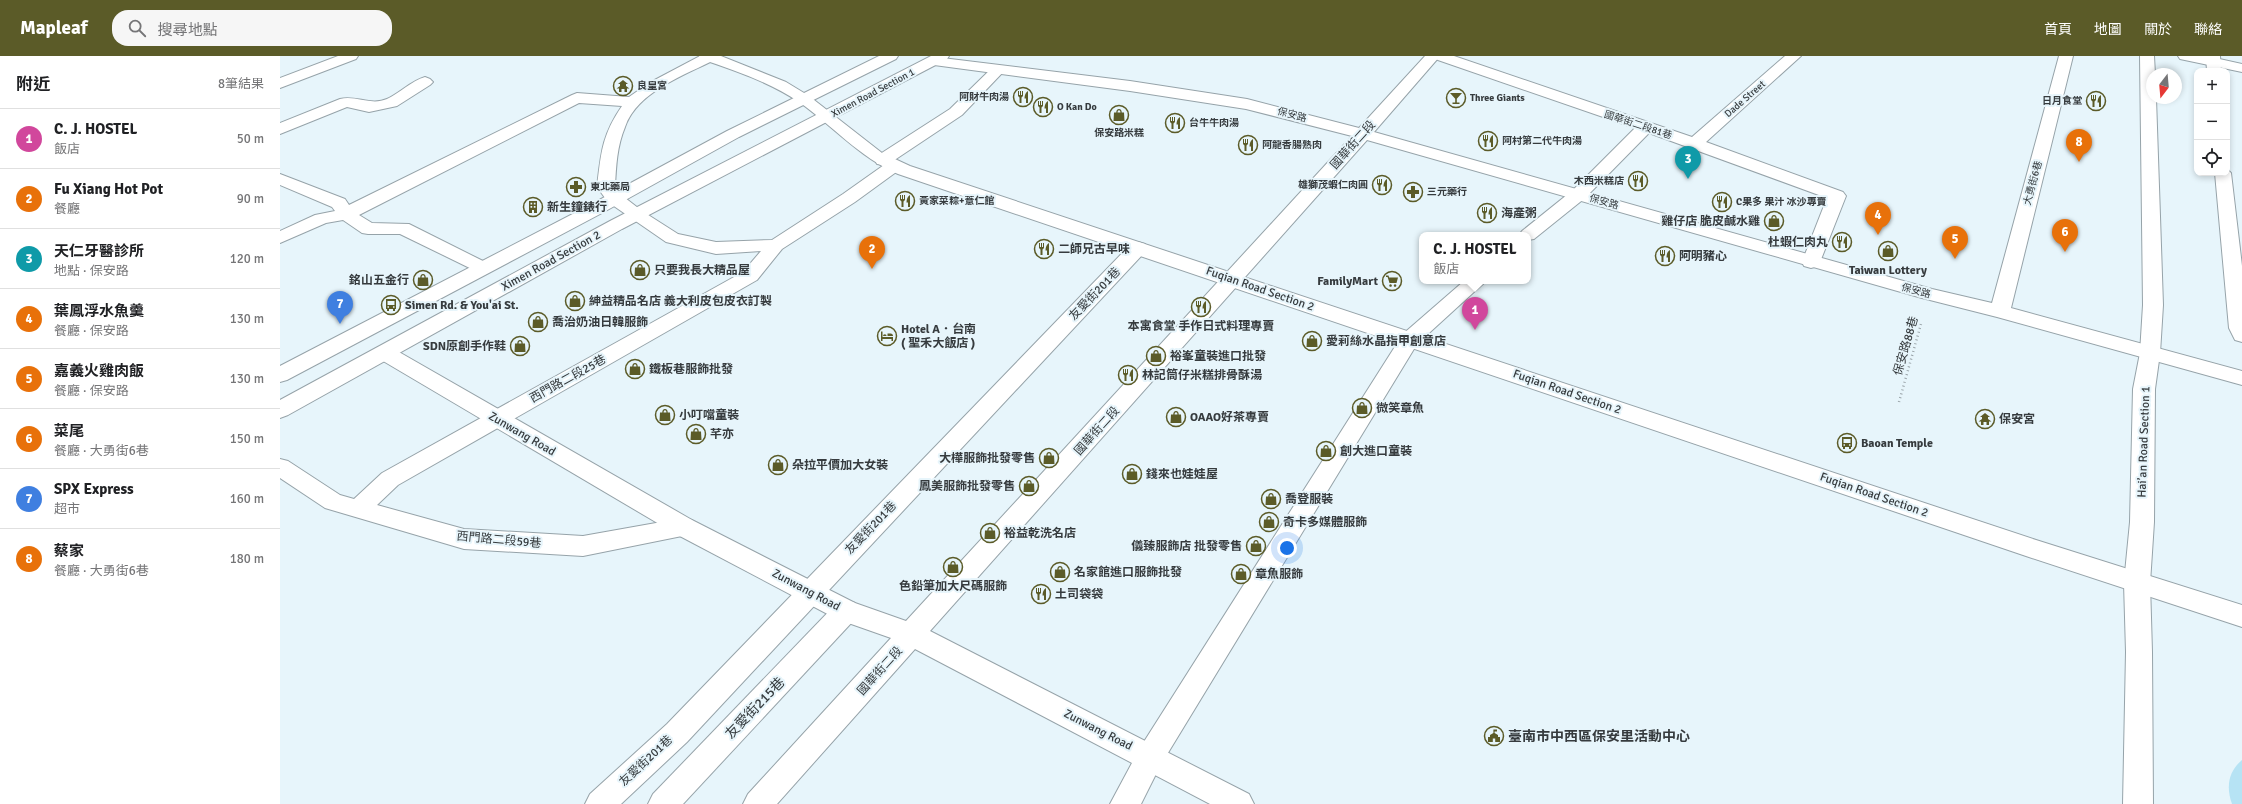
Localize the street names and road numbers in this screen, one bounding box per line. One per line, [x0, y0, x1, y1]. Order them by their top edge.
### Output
street label: Ximen Road Section 1 [829, 66, 917, 120]
street label: Dade Street [1722, 78, 1768, 120]
street label: 保安路 [1276, 105, 1308, 125]
street label: 國華街二段81巷 [1602, 108, 1674, 142]
street label: 國華街二段 [1327, 118, 1379, 172]
street label: 大勇街6巷 [2021, 160, 2045, 206]
street label: 保安路 [1588, 192, 1620, 212]
street label: Ximen Road Section 2 [499, 227, 603, 295]
street label: Fuqian Road Section 2 [1204, 263, 1316, 315]
street label: 友愛街201巷 [1066, 265, 1124, 323]
street label: 保安路 [1900, 281, 1932, 301]
street label: 保安路88巷 [1890, 315, 1922, 377]
street label: 西門路二段25巷 [527, 352, 609, 406]
street label: Fuqian Road Section 2 [1511, 366, 1623, 418]
street label: Hai’an Road Section 1 [2135, 386, 2153, 498]
street label: 國華街二段 [1071, 404, 1123, 458]
street label: Zunwang Road [486, 409, 558, 459]
street label: Fuqian Road Section 2 [1818, 469, 1930, 521]
street label: 友愛街201巷 [842, 499, 900, 557]
street label: 西門路二段59巷 [456, 529, 542, 551]
street label: Zunwang Road [769, 566, 843, 614]
street label: 國華街二段 [854, 644, 906, 698]
street label: 友愛街215巷 [722, 674, 788, 742]
street label: Zunwang Road [1061, 706, 1135, 754]
street label: 友愛街201巷 [616, 733, 676, 789]

